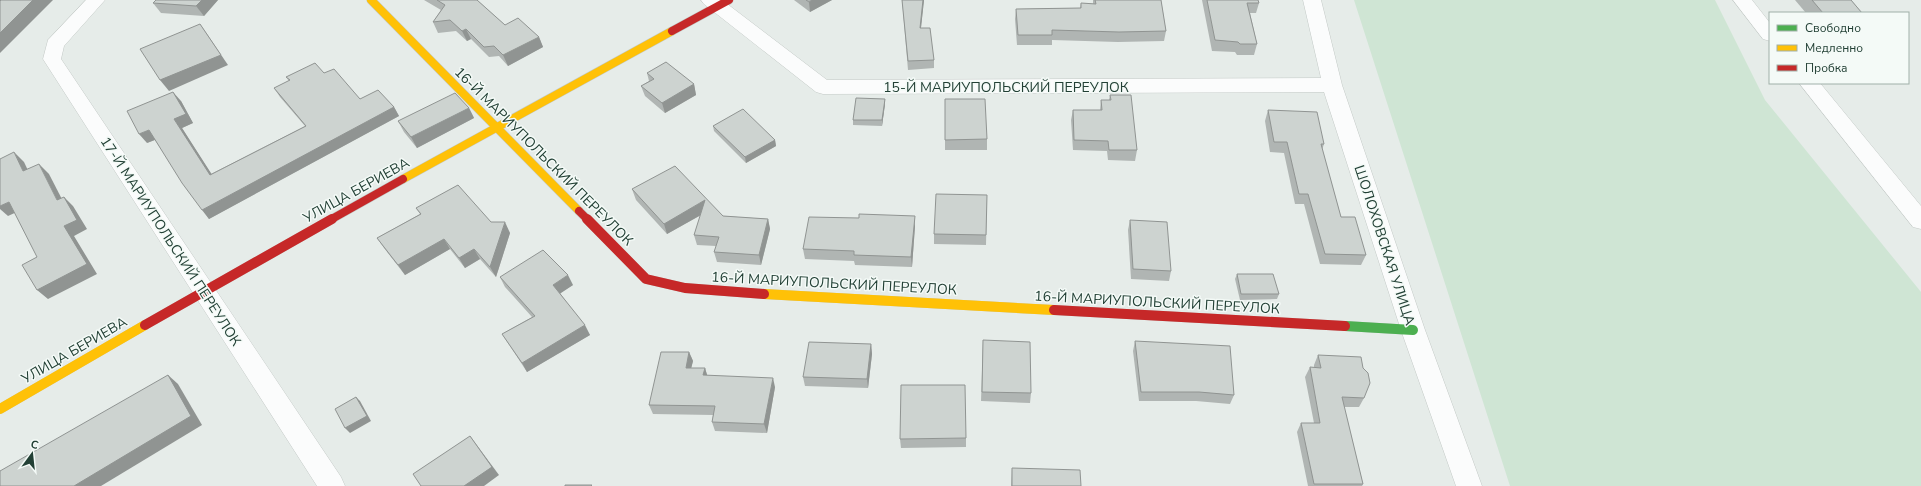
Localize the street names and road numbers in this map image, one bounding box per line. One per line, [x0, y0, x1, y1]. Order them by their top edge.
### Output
street label: 16-Й МАРИУПОЛЬСКИЙ ПЕРЕУЛОК [450, 63, 637, 250]
street label: 15-Й МАРИУПОЛЬСКИЙ ПЕРЕУЛОК [883, 78, 1129, 97]
street label: 17-Й МАРИУПОЛЬСКИЙ ПЕРЕУЛОК [96, 133, 245, 349]
street label: УЛИЦА БЕРИЕВА [299, 153, 413, 228]
street label: ШОЛОХОВСКАЯ УЛИЦА [1350, 163, 1419, 328]
street label: 16-Й МАРИУПОЛЬСКИЙ ПЕРЕУЛОК [711, 268, 957, 299]
street label: 16-Й МАРИУПОЛЬСКИЙ ПЕРЕУЛОК [1034, 287, 1280, 318]
street label: УЛИЦА БЕРИЕВА [17, 312, 131, 389]

